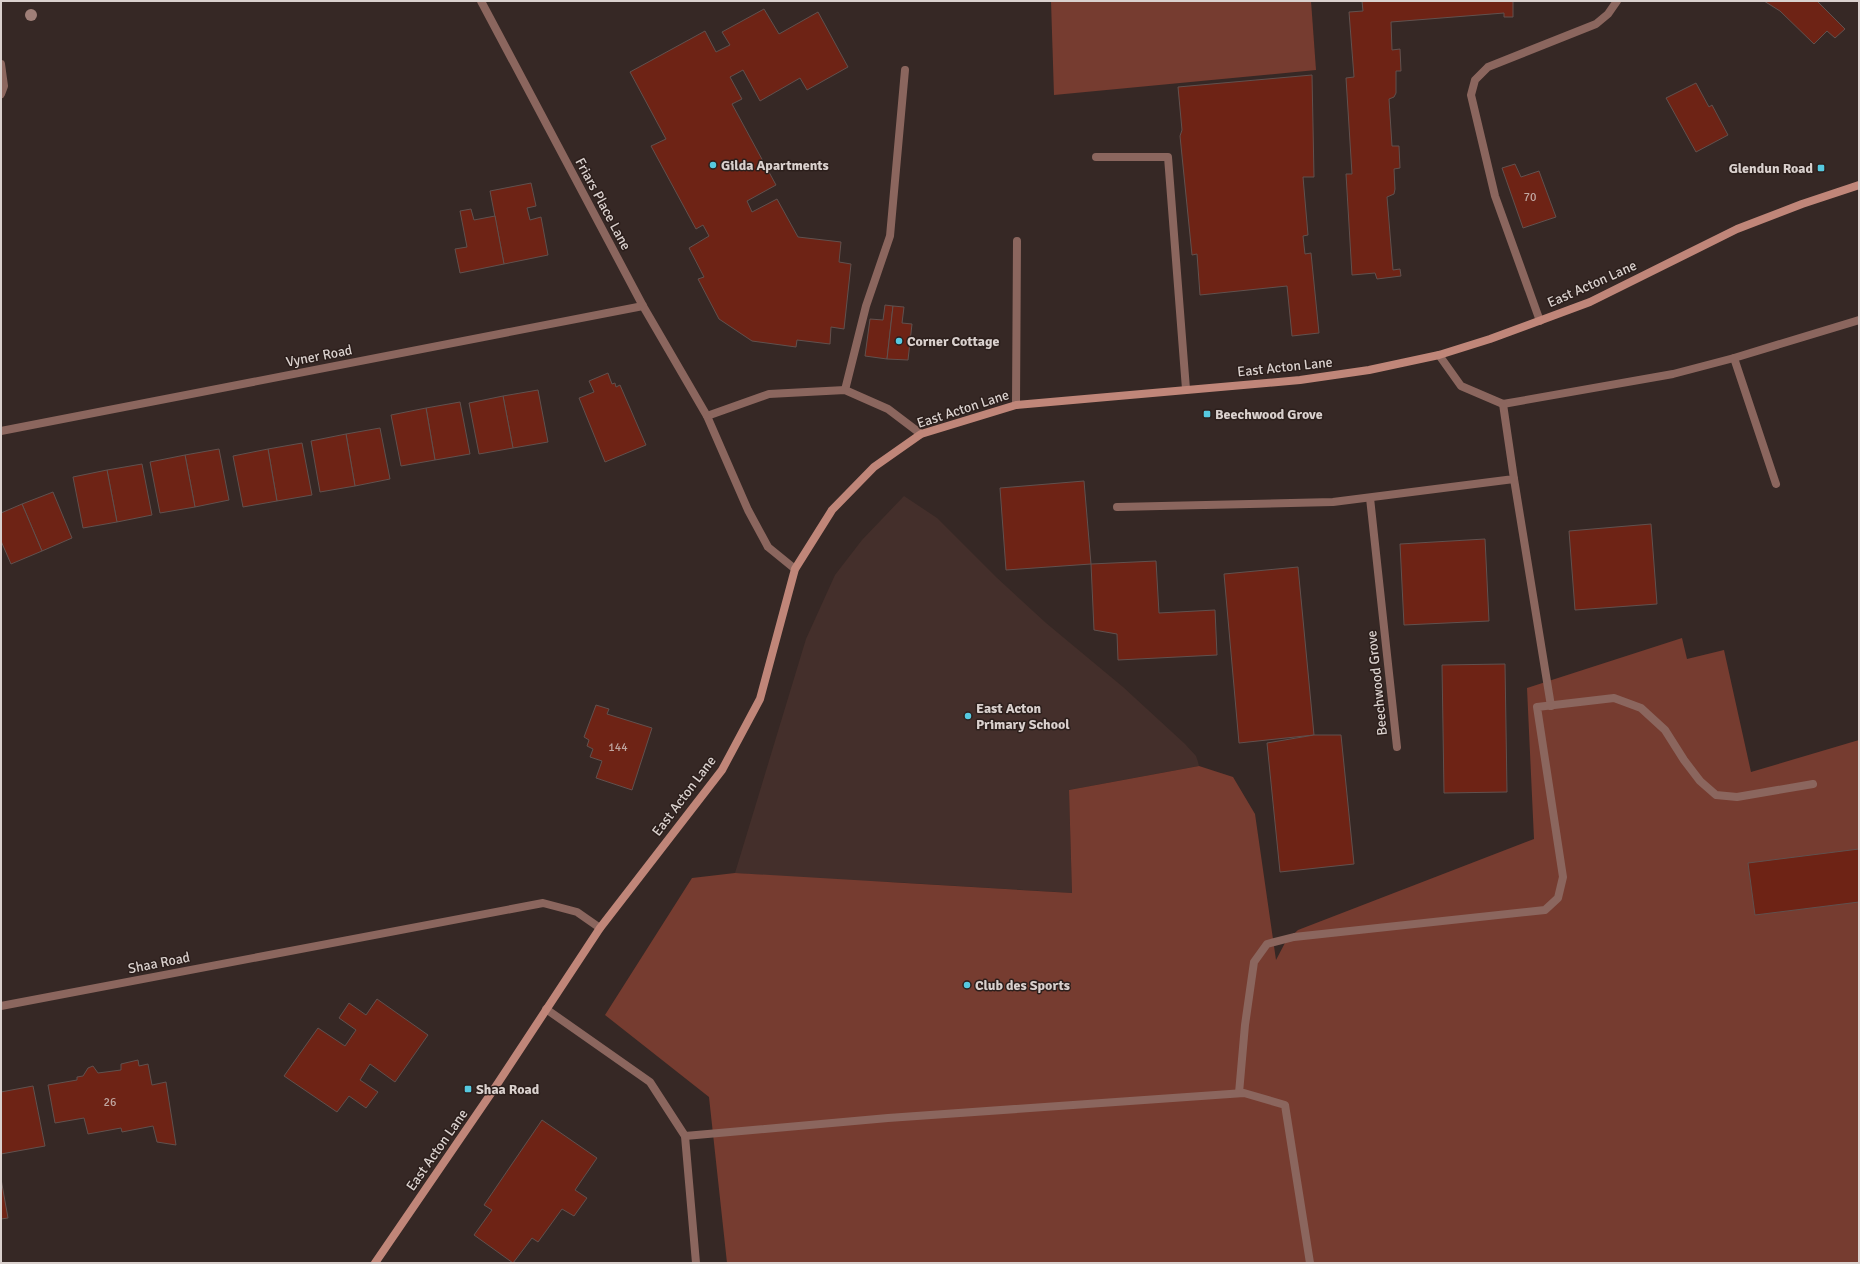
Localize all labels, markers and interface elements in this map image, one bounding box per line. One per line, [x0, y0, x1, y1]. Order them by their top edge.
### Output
street label: Friars Place Lane [571, 155, 635, 253]
place label: Gilda Apartments [721, 157, 829, 174]
marker: Gilda Apartments [708, 160, 718, 170]
place label: Glendun Road [1729, 160, 1813, 177]
marker: Glendun Road [1816, 163, 1826, 173]
house number: 70 [1524, 190, 1536, 205]
street label: East Acton Lane [1545, 257, 1639, 311]
place label: Corner Cottage [907, 333, 999, 350]
marker: Corner Cottage [894, 336, 904, 346]
street label: Vyner Road [284, 341, 354, 371]
street label: East Acton Lane [1236, 354, 1334, 380]
street label: East Acton Lane [915, 386, 1011, 432]
place label: Beechwood Grove [1215, 406, 1323, 423]
marker: Beechwood Grove [1202, 409, 1212, 419]
street label: Beechwood Grove [1363, 630, 1391, 736]
place label: East Acton Primary School [976, 700, 1070, 733]
marker: East Acton Primary School [963, 711, 973, 721]
house number: 144 [608, 740, 628, 755]
street label: East Acton Lane [648, 753, 720, 839]
street label: Shaa Road [127, 949, 191, 977]
place label: Club des Sports [975, 977, 1070, 994]
marker: Club des Sports [962, 980, 972, 990]
place label: Shaa Road [476, 1081, 540, 1098]
marker: Shaa Road [463, 1084, 473, 1094]
house number: 26 [104, 1095, 116, 1110]
street label: East Acton Lane [403, 1106, 471, 1194]

